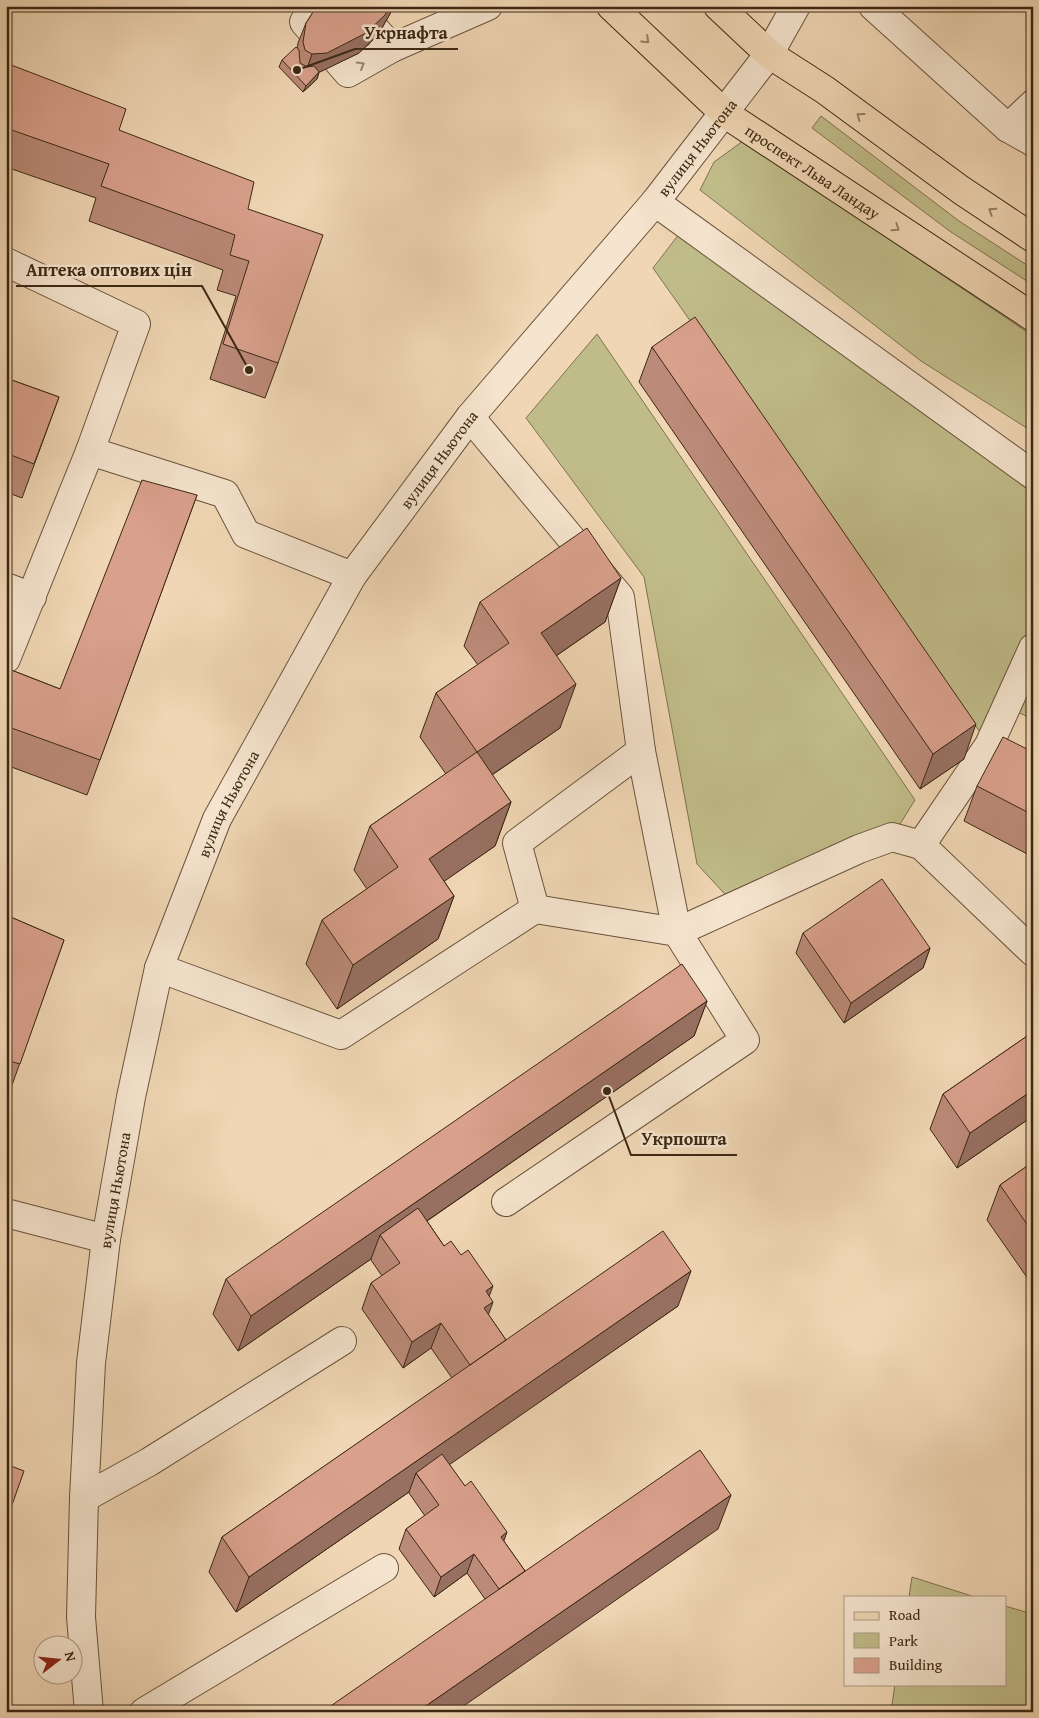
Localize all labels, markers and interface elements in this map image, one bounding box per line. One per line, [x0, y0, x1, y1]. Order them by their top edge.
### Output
callout: Укрнафта [355, 16, 458, 49]
text: Укрнафта [364, 19, 449, 46]
one-way arrow [641, 34, 650, 43]
one-way arrow [356, 62, 365, 72]
street label: вулиця Ньютона [652, 93, 743, 201]
one-way arrow [856, 113, 866, 122]
street label: проспект Льва Ландау [740, 118, 885, 225]
one-way arrow [988, 207, 997, 217]
one-way arrow [890, 222, 899, 231]
callout: Аптека оптових цін [16, 253, 202, 286]
text: Аптека оптових цін [26, 256, 192, 283]
street label: вулиця Ньютона [394, 404, 483, 514]
street label: вулиця Ньютона [191, 745, 265, 861]
callout: Укрпошта [631, 1122, 737, 1155]
text: Укрпошта [641, 1125, 728, 1152]
street label: вулиця Ньютона [93, 1130, 137, 1250]
legend [844, 1596, 1006, 1686]
text: Road [889, 1604, 920, 1625]
text: Park [889, 1630, 918, 1651]
north arrow [32, 1636, 82, 1686]
text: N [60, 1649, 82, 1664]
text: Building [889, 1654, 943, 1675]

